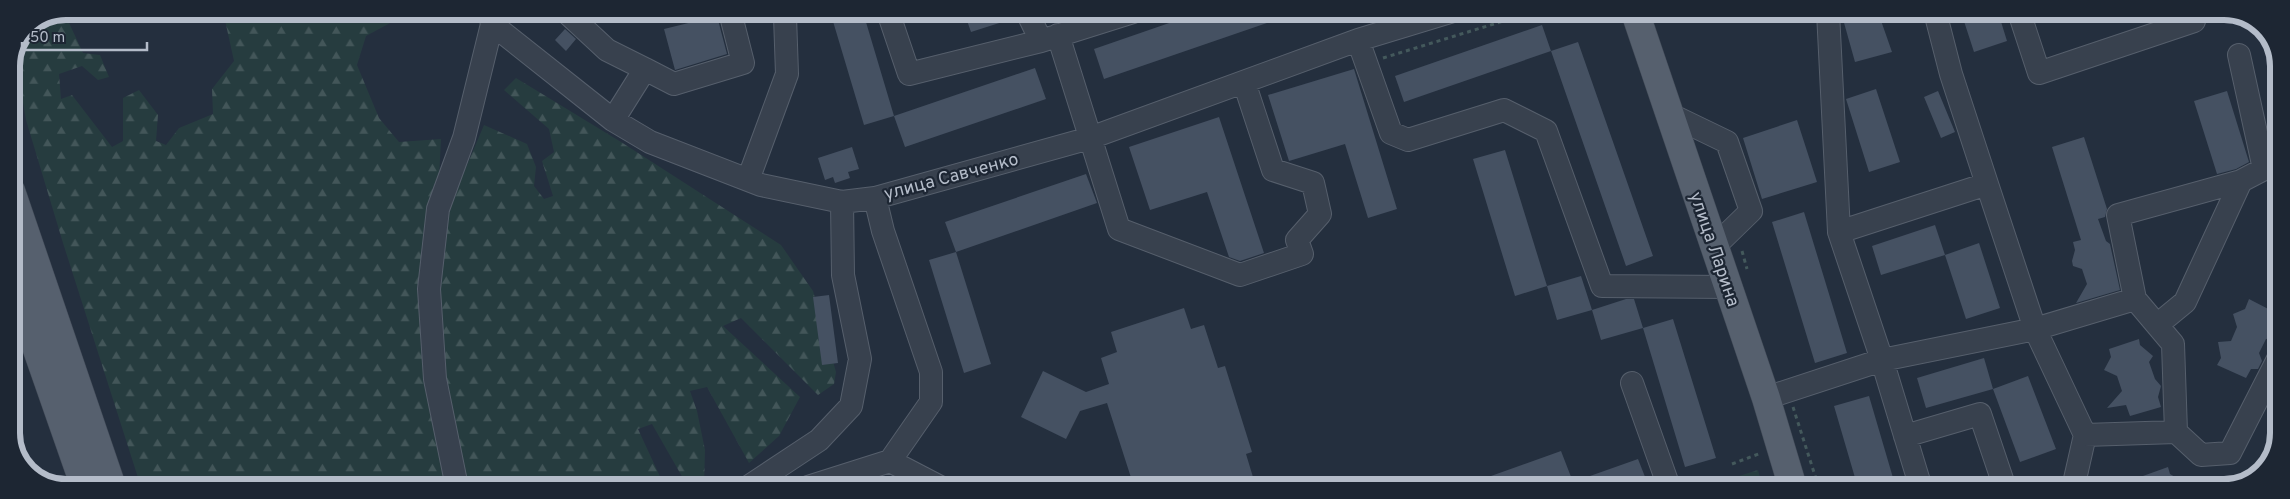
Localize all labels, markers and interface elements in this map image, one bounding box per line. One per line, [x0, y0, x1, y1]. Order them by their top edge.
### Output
scale bar [22, 20, 148, 52]
text: 50 m [30, 29, 65, 48]
street label: улица Савченко [882, 148, 1021, 206]
street label: улица Ларина [1683, 189, 1744, 310]

